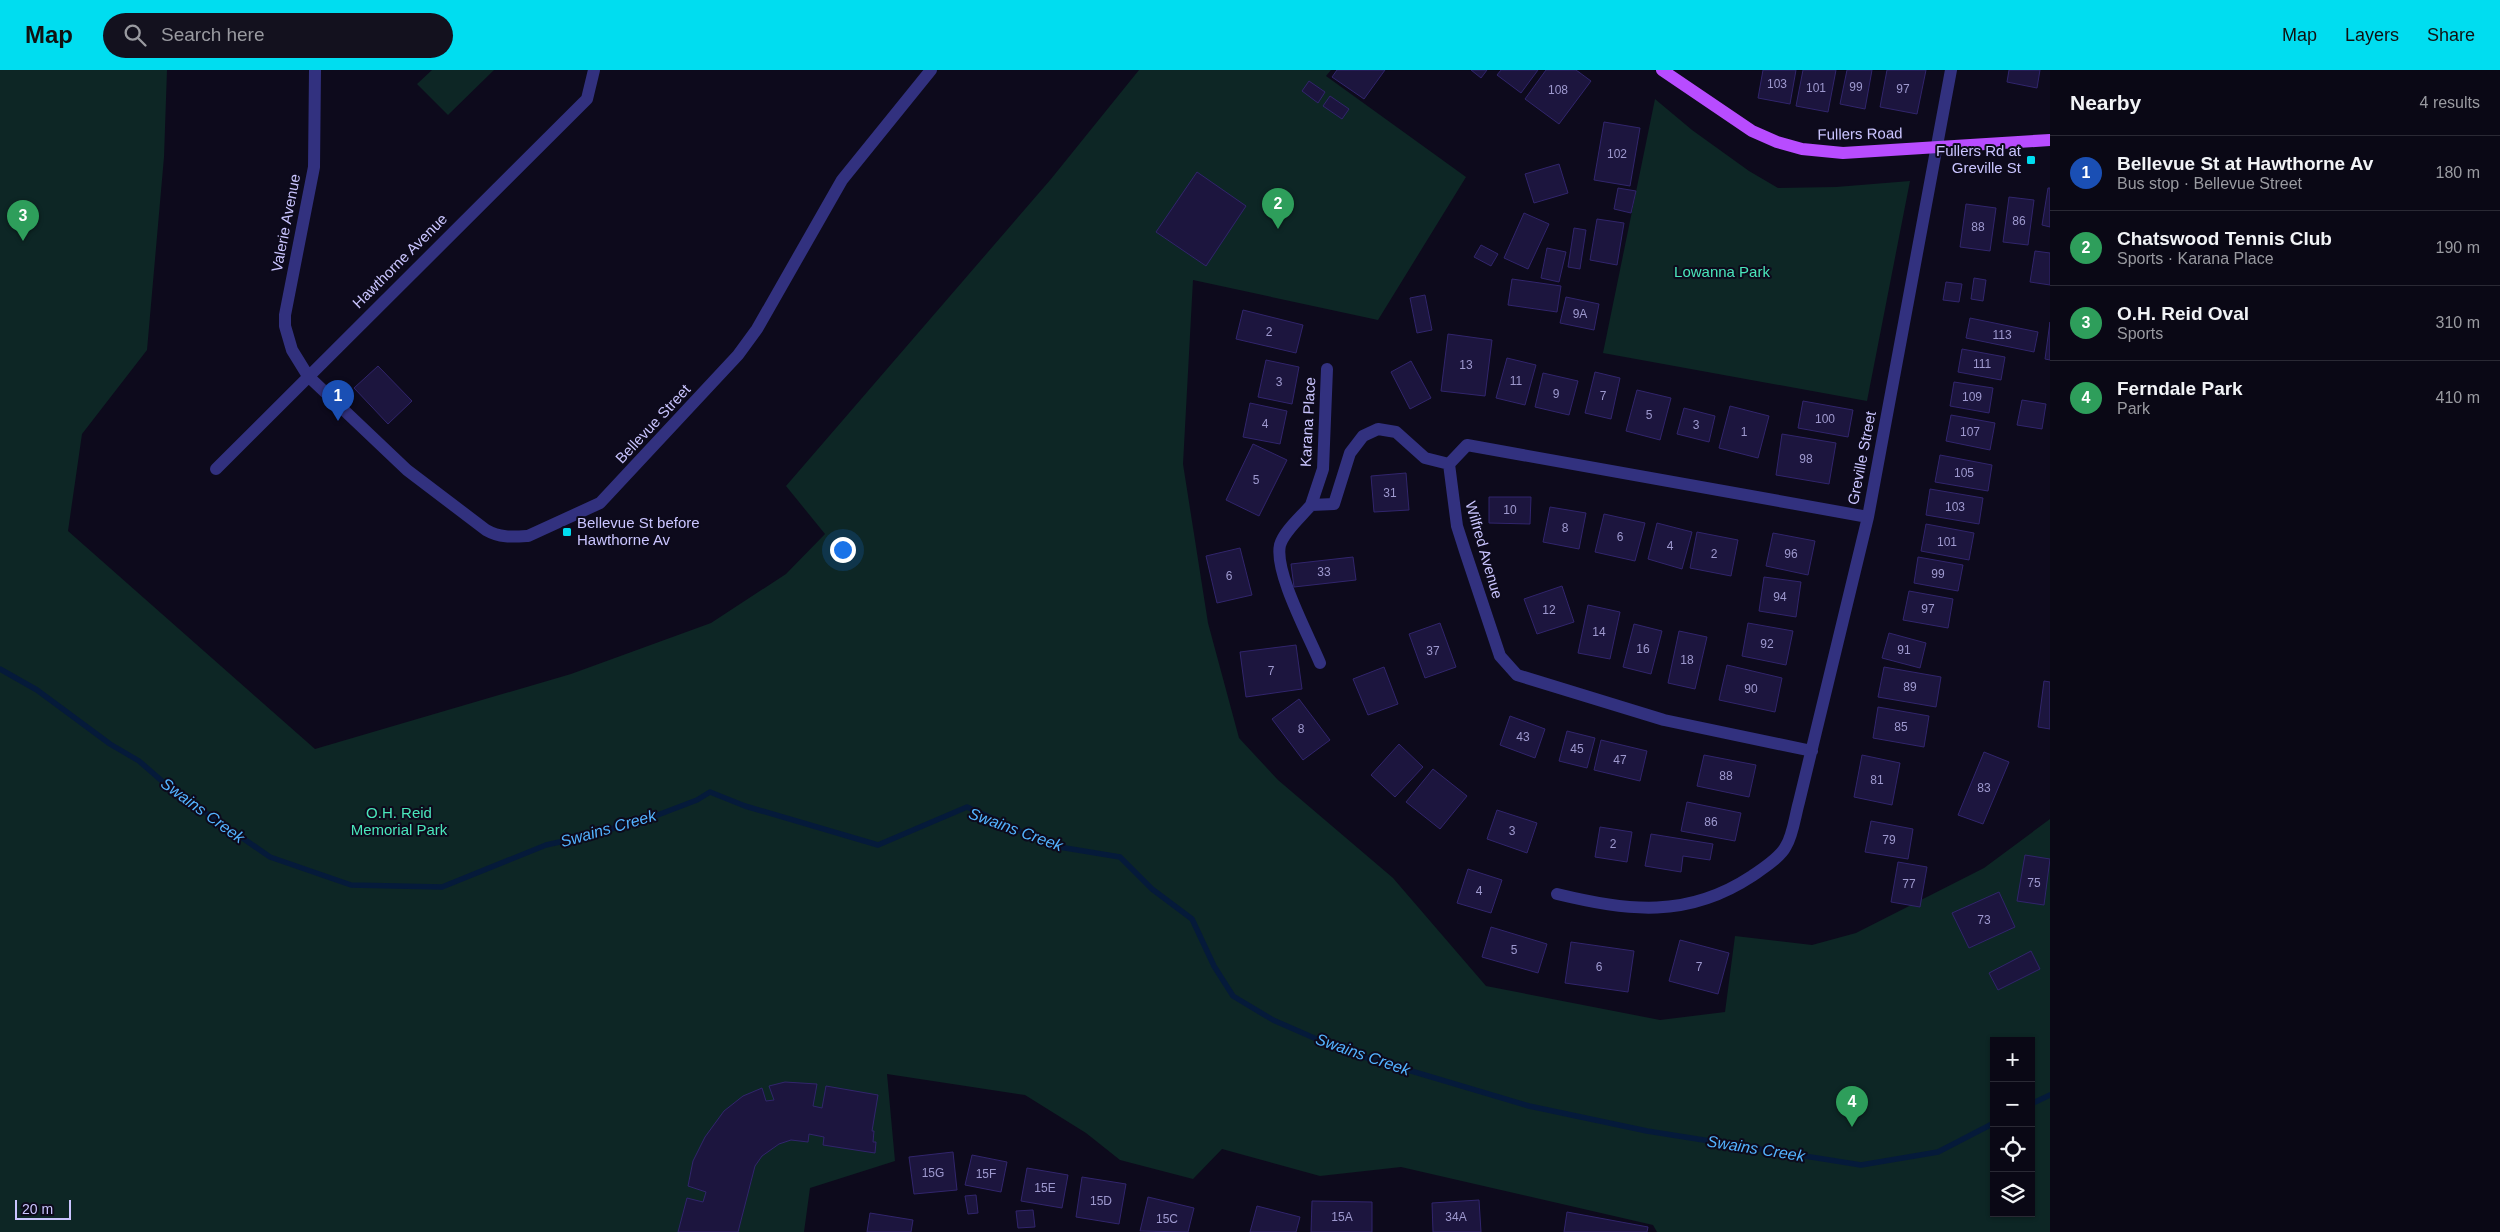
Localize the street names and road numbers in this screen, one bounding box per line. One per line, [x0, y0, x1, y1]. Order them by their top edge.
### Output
street label: Fullers Road [1817, 124, 1903, 143]
street label: Valerie Avenue [268, 172, 303, 273]
street label: Hawthorne Avenue [349, 210, 450, 311]
street label: Karana Place [1297, 377, 1318, 467]
street label: Bellevue Street [612, 380, 694, 467]
street label: Greville Street [1844, 409, 1879, 506]
street label: Wilfred Avenue [1462, 499, 1507, 601]

